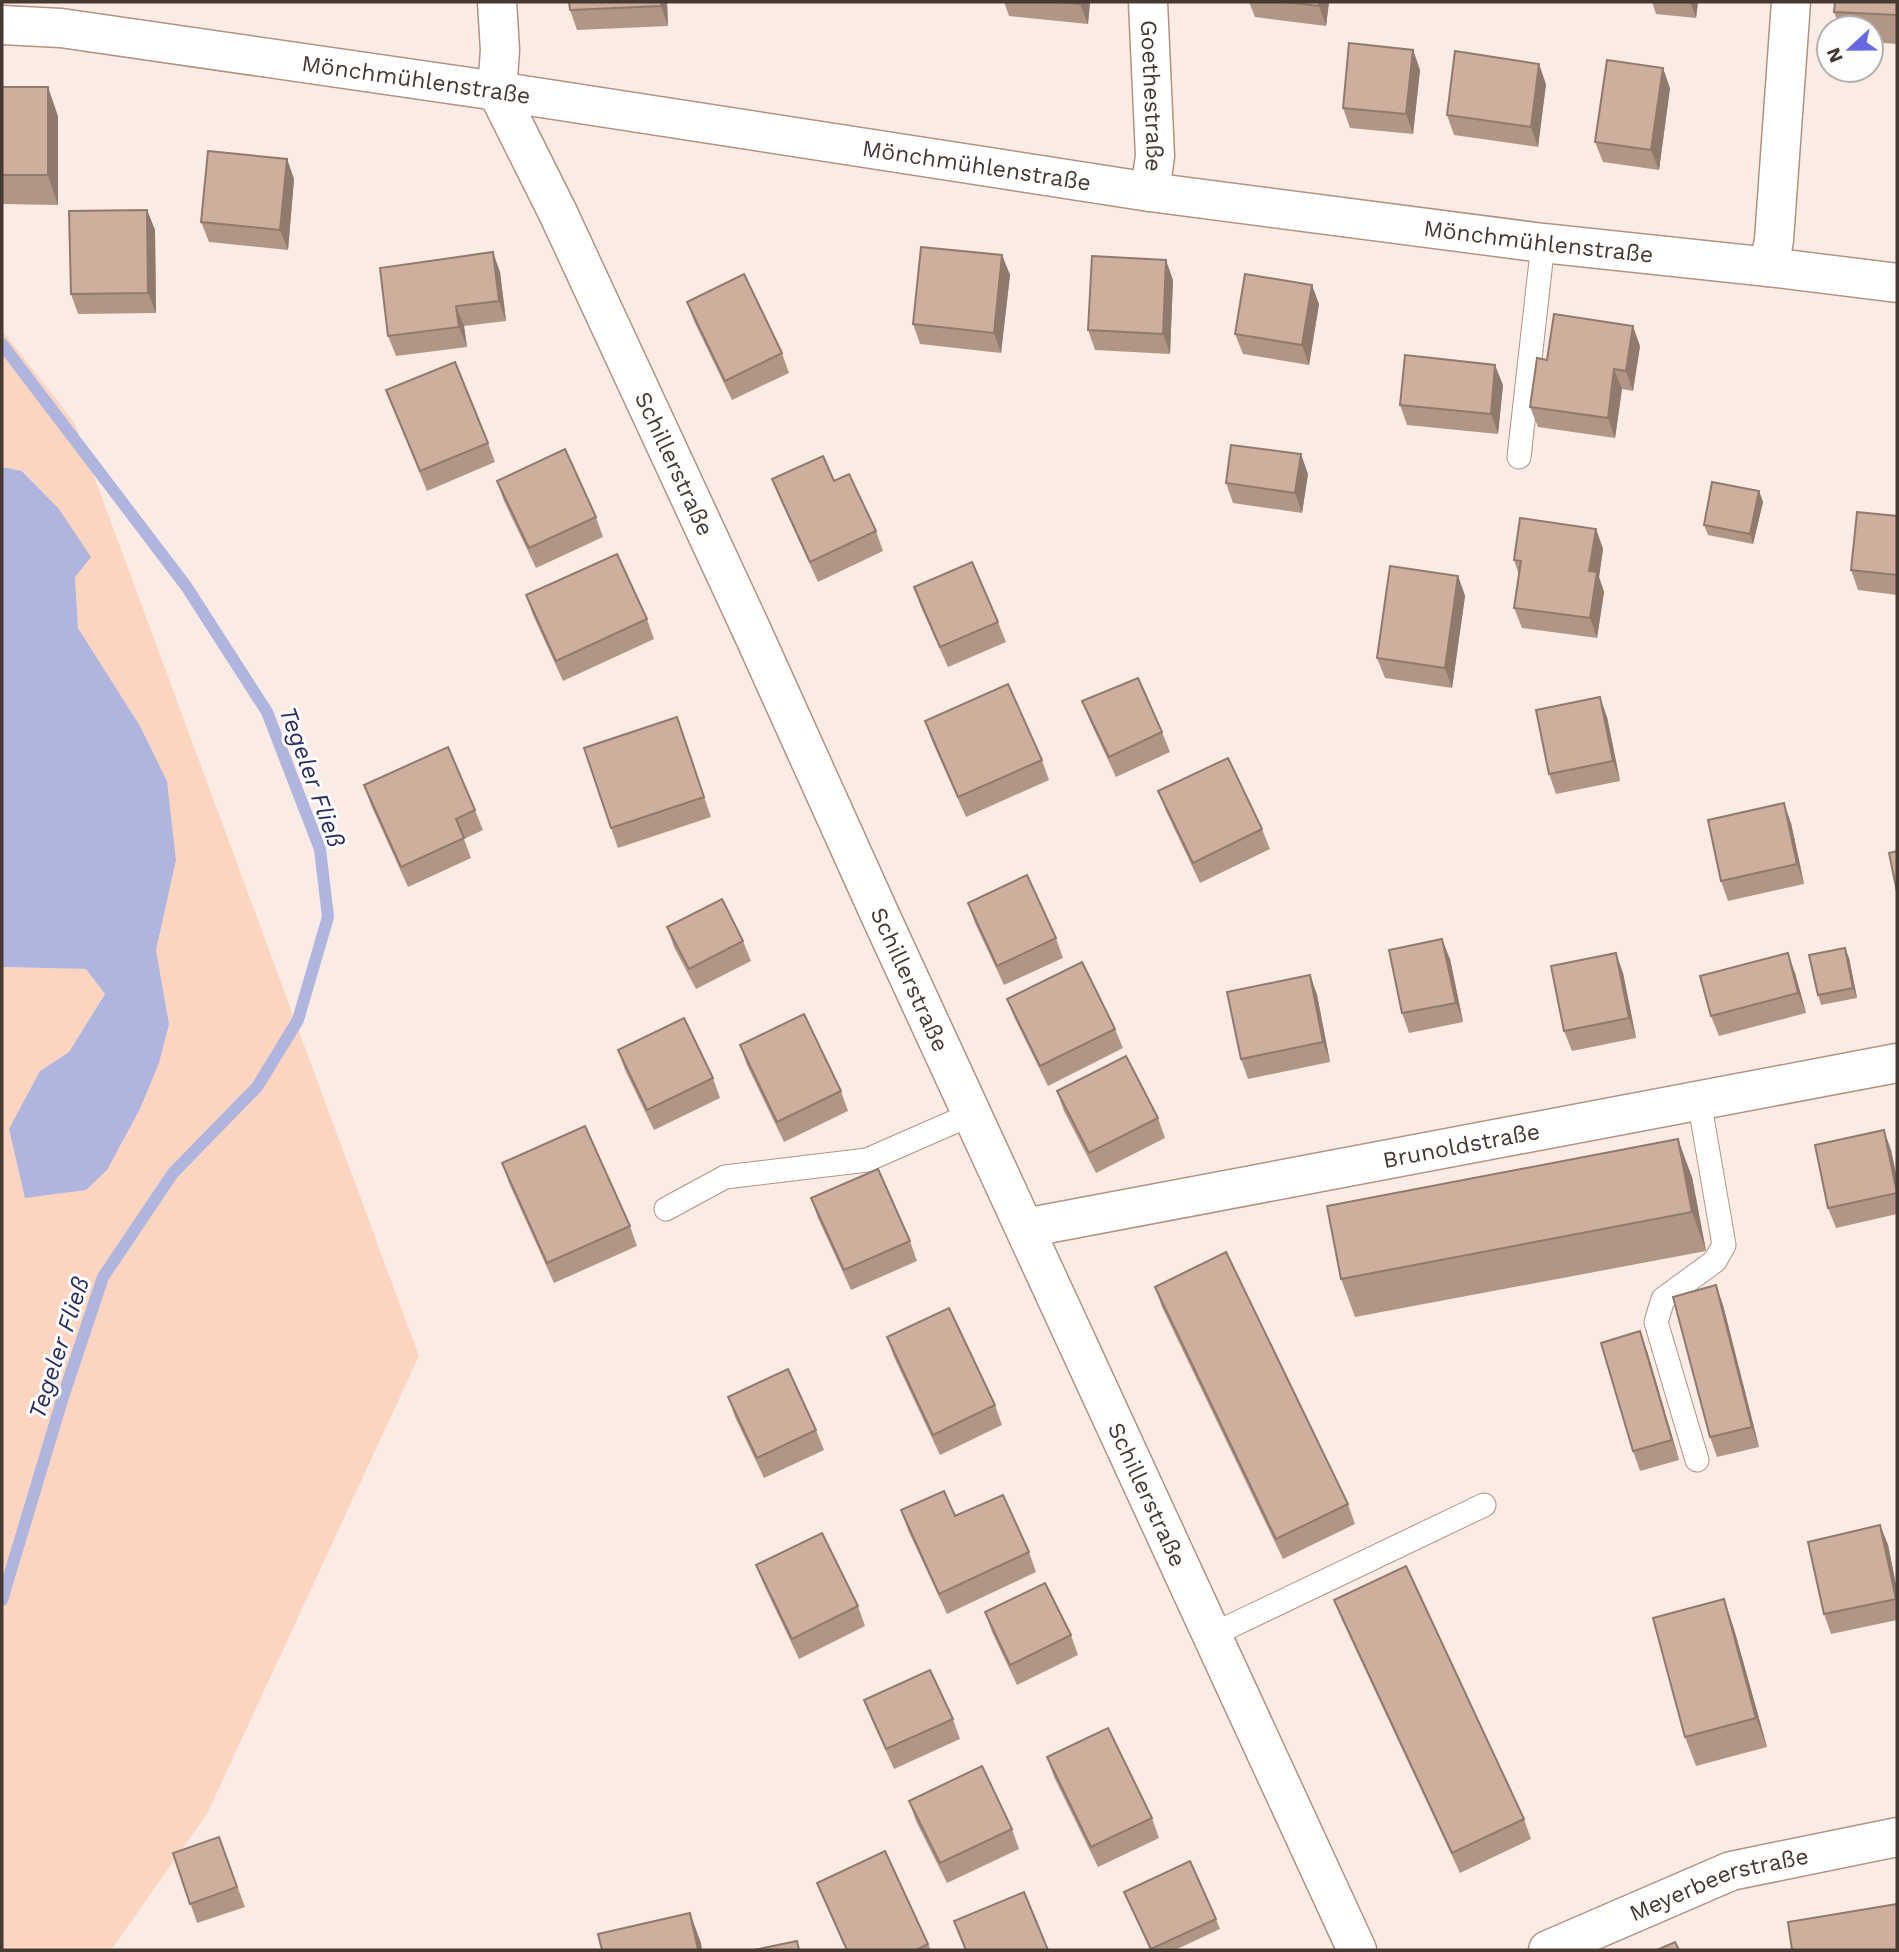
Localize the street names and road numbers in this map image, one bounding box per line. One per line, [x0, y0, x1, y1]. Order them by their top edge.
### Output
street label: Goethestraße [1135, 19, 1169, 174]
street label: Mönchmühlenstraße [300, 49, 533, 110]
street label: Mönchmühlenstraße [861, 134, 1093, 196]
street label: Mönchmühlenstraße [1422, 214, 1655, 268]
street label: Schillerstraße [629, 387, 719, 540]
street label: Schillerstraße [865, 903, 955, 1056]
street label: Brunoldstraße [1380, 1117, 1542, 1174]
street label: Schillerstraße [1102, 1418, 1192, 1571]
street label: Meyerbeerstraße [1625, 1842, 1811, 1927]

